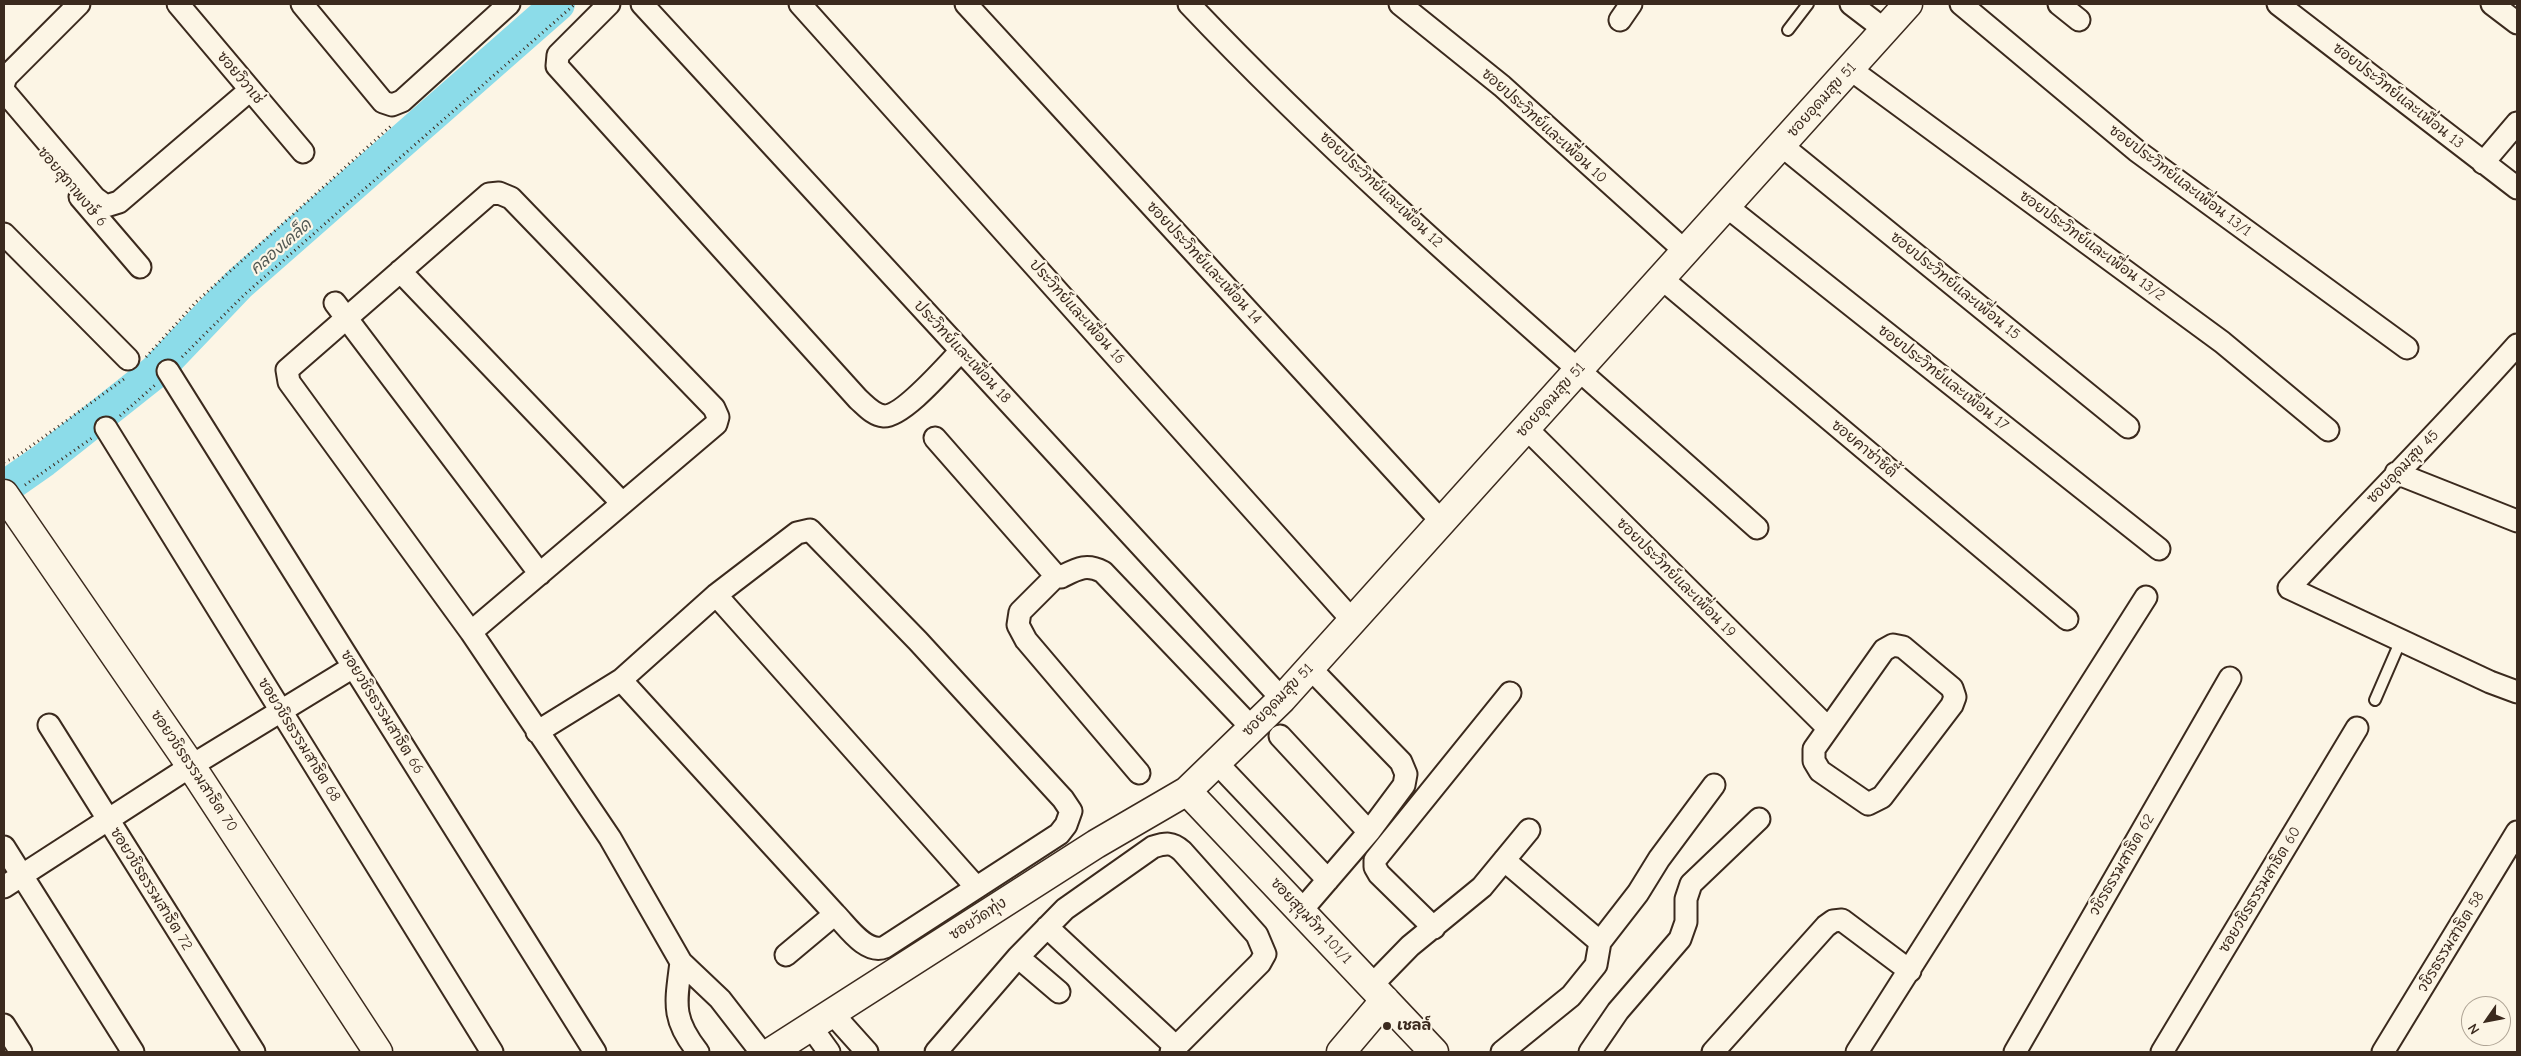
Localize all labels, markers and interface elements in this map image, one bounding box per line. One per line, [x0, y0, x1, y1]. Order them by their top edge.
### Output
street label: ซอยประวิทย์และเพื่อน 13 [2329, 39, 2467, 153]
street label: ซอยวิวาเช่ [213, 48, 267, 108]
street label: ซอยอุดมสุข 51 [1784, 59, 1860, 141]
street label: ซอยประวิทย์และเพื่อน 10 [1477, 65, 1611, 187]
street label: ซอยประวิทย์และเพื่อน 13/1 [2105, 122, 2255, 240]
street label: ซอยประวิทย์และเพื่อน 12 [1316, 128, 1446, 252]
street label: ซอยสุภาพงษ์ 6 [33, 143, 111, 231]
street label: ซอยประวิทย์และเพื่อน 13/2 [2016, 187, 2168, 305]
street label: ซอยประวิทย์และเพื่อน 14 [1143, 198, 1265, 328]
water label: คลองเคล็ด [247, 215, 315, 279]
street label: ซอยประวิทย์และเพื่อน 15 [1886, 228, 2024, 344]
street label: ประวิทย์และเพื่อน 16 [1025, 256, 1129, 368]
street label: ประวิทย์และเพื่อน 18 [910, 297, 1014, 407]
street label: ซอยประวิทย์และเพื่อน 17 [1874, 321, 2012, 435]
street label: ซอยอุดมสุข 51 [1513, 359, 1589, 441]
street label: ซอยคาซ่าซิตี้ [1828, 416, 1900, 482]
street label: ซอยอุดมสุข 45 [2363, 426, 2443, 508]
street label: ซอยประวิทย์และเพื่อน 19 [1612, 514, 1740, 642]
street label: ซอยวชิรธรรมสาธิต 66 [336, 647, 428, 777]
street label: ซอยอุดมสุข 51 [1239, 660, 1317, 740]
street label: ซอยวชิรธรรมสาธิต 68 [254, 675, 344, 805]
street label: ซอยวชิรธรรมสาธิต 70 [147, 707, 241, 835]
street label: วชิรธรรมสาธิต 62 [2086, 811, 2158, 919]
street label: ซอยวชิรธรรมสาธิต 72 [106, 824, 196, 954]
street label: ซอยวชิรธรรมสาธิต 60 [2215, 824, 2305, 956]
street label: ซอยสุขุมวิท 101/1 [1266, 874, 1356, 968]
street label: วชิรธรรมสาธิต 58 [2414, 888, 2488, 996]
street label: ซอยวัดทุ่ง [946, 894, 1010, 944]
north arrow [2461, 996, 2511, 1046]
place label: เชลล์ [1397, 1017, 1431, 1035]
marker: เชลล์ [1381, 1020, 1393, 1032]
text: N [2464, 1020, 2483, 1037]

